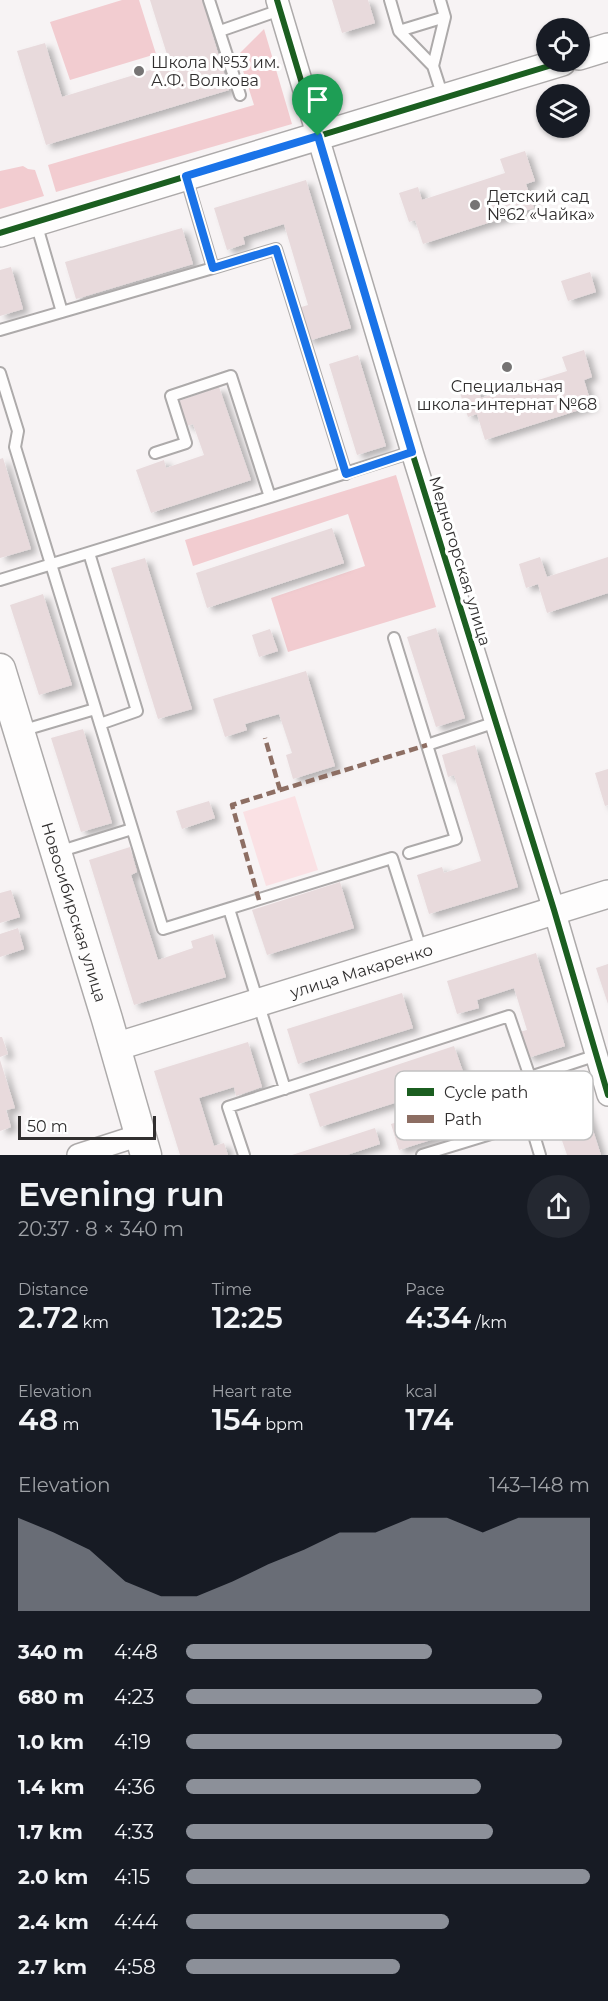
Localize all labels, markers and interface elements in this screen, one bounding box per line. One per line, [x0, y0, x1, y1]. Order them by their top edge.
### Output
map controls [536, 18, 590, 138]
button: locate [536, 18, 590, 72]
place label: Школа №53 им. А.Ф. Волкова [151, 53, 280, 90]
marker: Школа №53 им. А.Ф. Волкова [132, 64, 146, 78]
pin [292, 74, 343, 136]
icon: arrive [301, 83, 334, 116]
button: layers [536, 84, 590, 138]
place label: Детский сад №62 «Чайка» [487, 187, 595, 224]
marker: Детский сад №62 «Чайка» [468, 198, 482, 212]
marker: Специальная школа-интернат №68 [500, 360, 514, 374]
place label: Специальная школа-интернат №68 [417, 377, 597, 414]
street label: Медногорская улица [425, 474, 495, 648]
street label: Новосибирская улица [38, 820, 111, 1004]
street label: улица Макаренко [287, 939, 435, 1002]
legend [395, 1071, 593, 1140]
text: Cycle path [444, 1083, 528, 1102]
text: Path [444, 1110, 482, 1129]
scale bar [18, 1113, 156, 1140]
text: 50 m [27, 1117, 68, 1136]
text: Evening run [18, 1174, 225, 1214]
button: share [527, 1175, 590, 1238]
text: 20:37 · 8 × 340 m [18, 1217, 184, 1241]
text: Distance [18, 1280, 88, 1299]
text: Time [212, 1280, 252, 1299]
text: Pace [405, 1280, 445, 1299]
text: 2.72 [18, 1299, 78, 1336]
text: 12:25 [212, 1299, 283, 1336]
text: 4:34 [405, 1299, 471, 1336]
text: km [78, 1313, 109, 1332]
text: /km [471, 1313, 507, 1332]
text: Elevation [18, 1382, 92, 1401]
text: Heart rate [212, 1382, 292, 1401]
text: kcal [405, 1382, 437, 1401]
text: 48 [18, 1401, 58, 1438]
text: 154 [212, 1401, 261, 1438]
text: 174 [405, 1401, 453, 1438]
text: m [58, 1415, 79, 1434]
text: bpm [261, 1415, 304, 1434]
text: Elevation [18, 1473, 110, 1497]
text: 143–148 m [489, 1473, 590, 1497]
text: 340 m [18, 1640, 84, 1664]
text: 4:48 [114, 1640, 158, 1664]
text: 680 m [18, 1685, 84, 1709]
text: 4:23 [114, 1685, 154, 1709]
text: 1.0 km [18, 1730, 84, 1754]
text: 4:19 [114, 1730, 151, 1754]
text: 1.4 km [18, 1775, 85, 1799]
text: 4:36 [114, 1775, 155, 1799]
text: 1.7 km [18, 1820, 83, 1844]
text: 4:33 [114, 1820, 154, 1844]
text: 2.0 km [18, 1865, 88, 1889]
text: 4:15 [114, 1865, 150, 1889]
text: 2.4 km [18, 1910, 89, 1934]
text: 4:44 [114, 1910, 158, 1934]
text: 2.7 km [18, 1955, 87, 1979]
text: 4:58 [114, 1955, 156, 1979]

